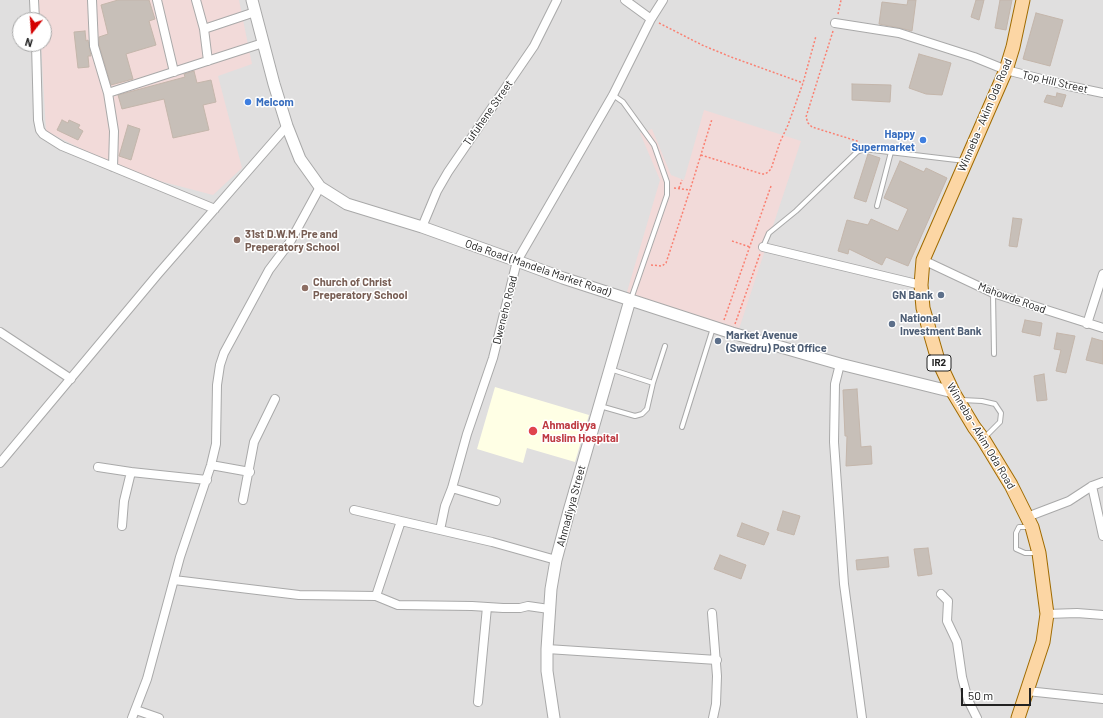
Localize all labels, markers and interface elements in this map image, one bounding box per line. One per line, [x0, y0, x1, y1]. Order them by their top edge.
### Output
north arrow [12, 12, 52, 52]
text: N [23, 36, 34, 50]
street label: Winneba - Akim Oda Road [955, 56, 1015, 174]
street label: Top Hill Street [1021, 68, 1089, 96]
street label: Tufuhene Street [460, 78, 516, 148]
place label: Melcom [256, 95, 294, 109]
marker: Melcom [243, 97, 253, 107]
place label: Happy Supermarket [851, 127, 915, 153]
marker: Happy Supermarket [918, 135, 928, 145]
place label: 31st D.W.M. Pre and Preperatory School [245, 227, 339, 253]
marker: 31st D.W.M. Pre and Preperatory School [232, 235, 242, 245]
street label: Oda Road (Mandela Market Road) [463, 237, 613, 299]
street label: Dweneho Road [490, 274, 520, 346]
place label: Church of Christ Preperatory School [313, 275, 407, 301]
street label: Mahowde Road [976, 280, 1048, 316]
marker: Church of Christ Preperatory School [300, 283, 310, 293]
place label: GN Bank [892, 288, 933, 302]
marker: GN Bank [936, 290, 946, 300]
place label: National Investment Bank [900, 311, 982, 337]
marker: National Investment Bank [887, 319, 897, 329]
place label: Market Avenue (Swedru) Post Office [726, 328, 827, 354]
marker: Market Avenue (Swedru) Post Office [713, 336, 723, 346]
road number: IR2 [927, 355, 951, 371]
street label: Winneba - Akim Oda Road [944, 380, 1018, 492]
place label: Ahmadiyya Muslim Hospital [542, 418, 619, 444]
marker: Ahmadiyya Muslim Hospital [527, 425, 539, 437]
street label: Ahmadiyya Street [554, 464, 588, 548]
scale bar [963, 680, 1033, 706]
text: 50 m [968, 688, 993, 702]

